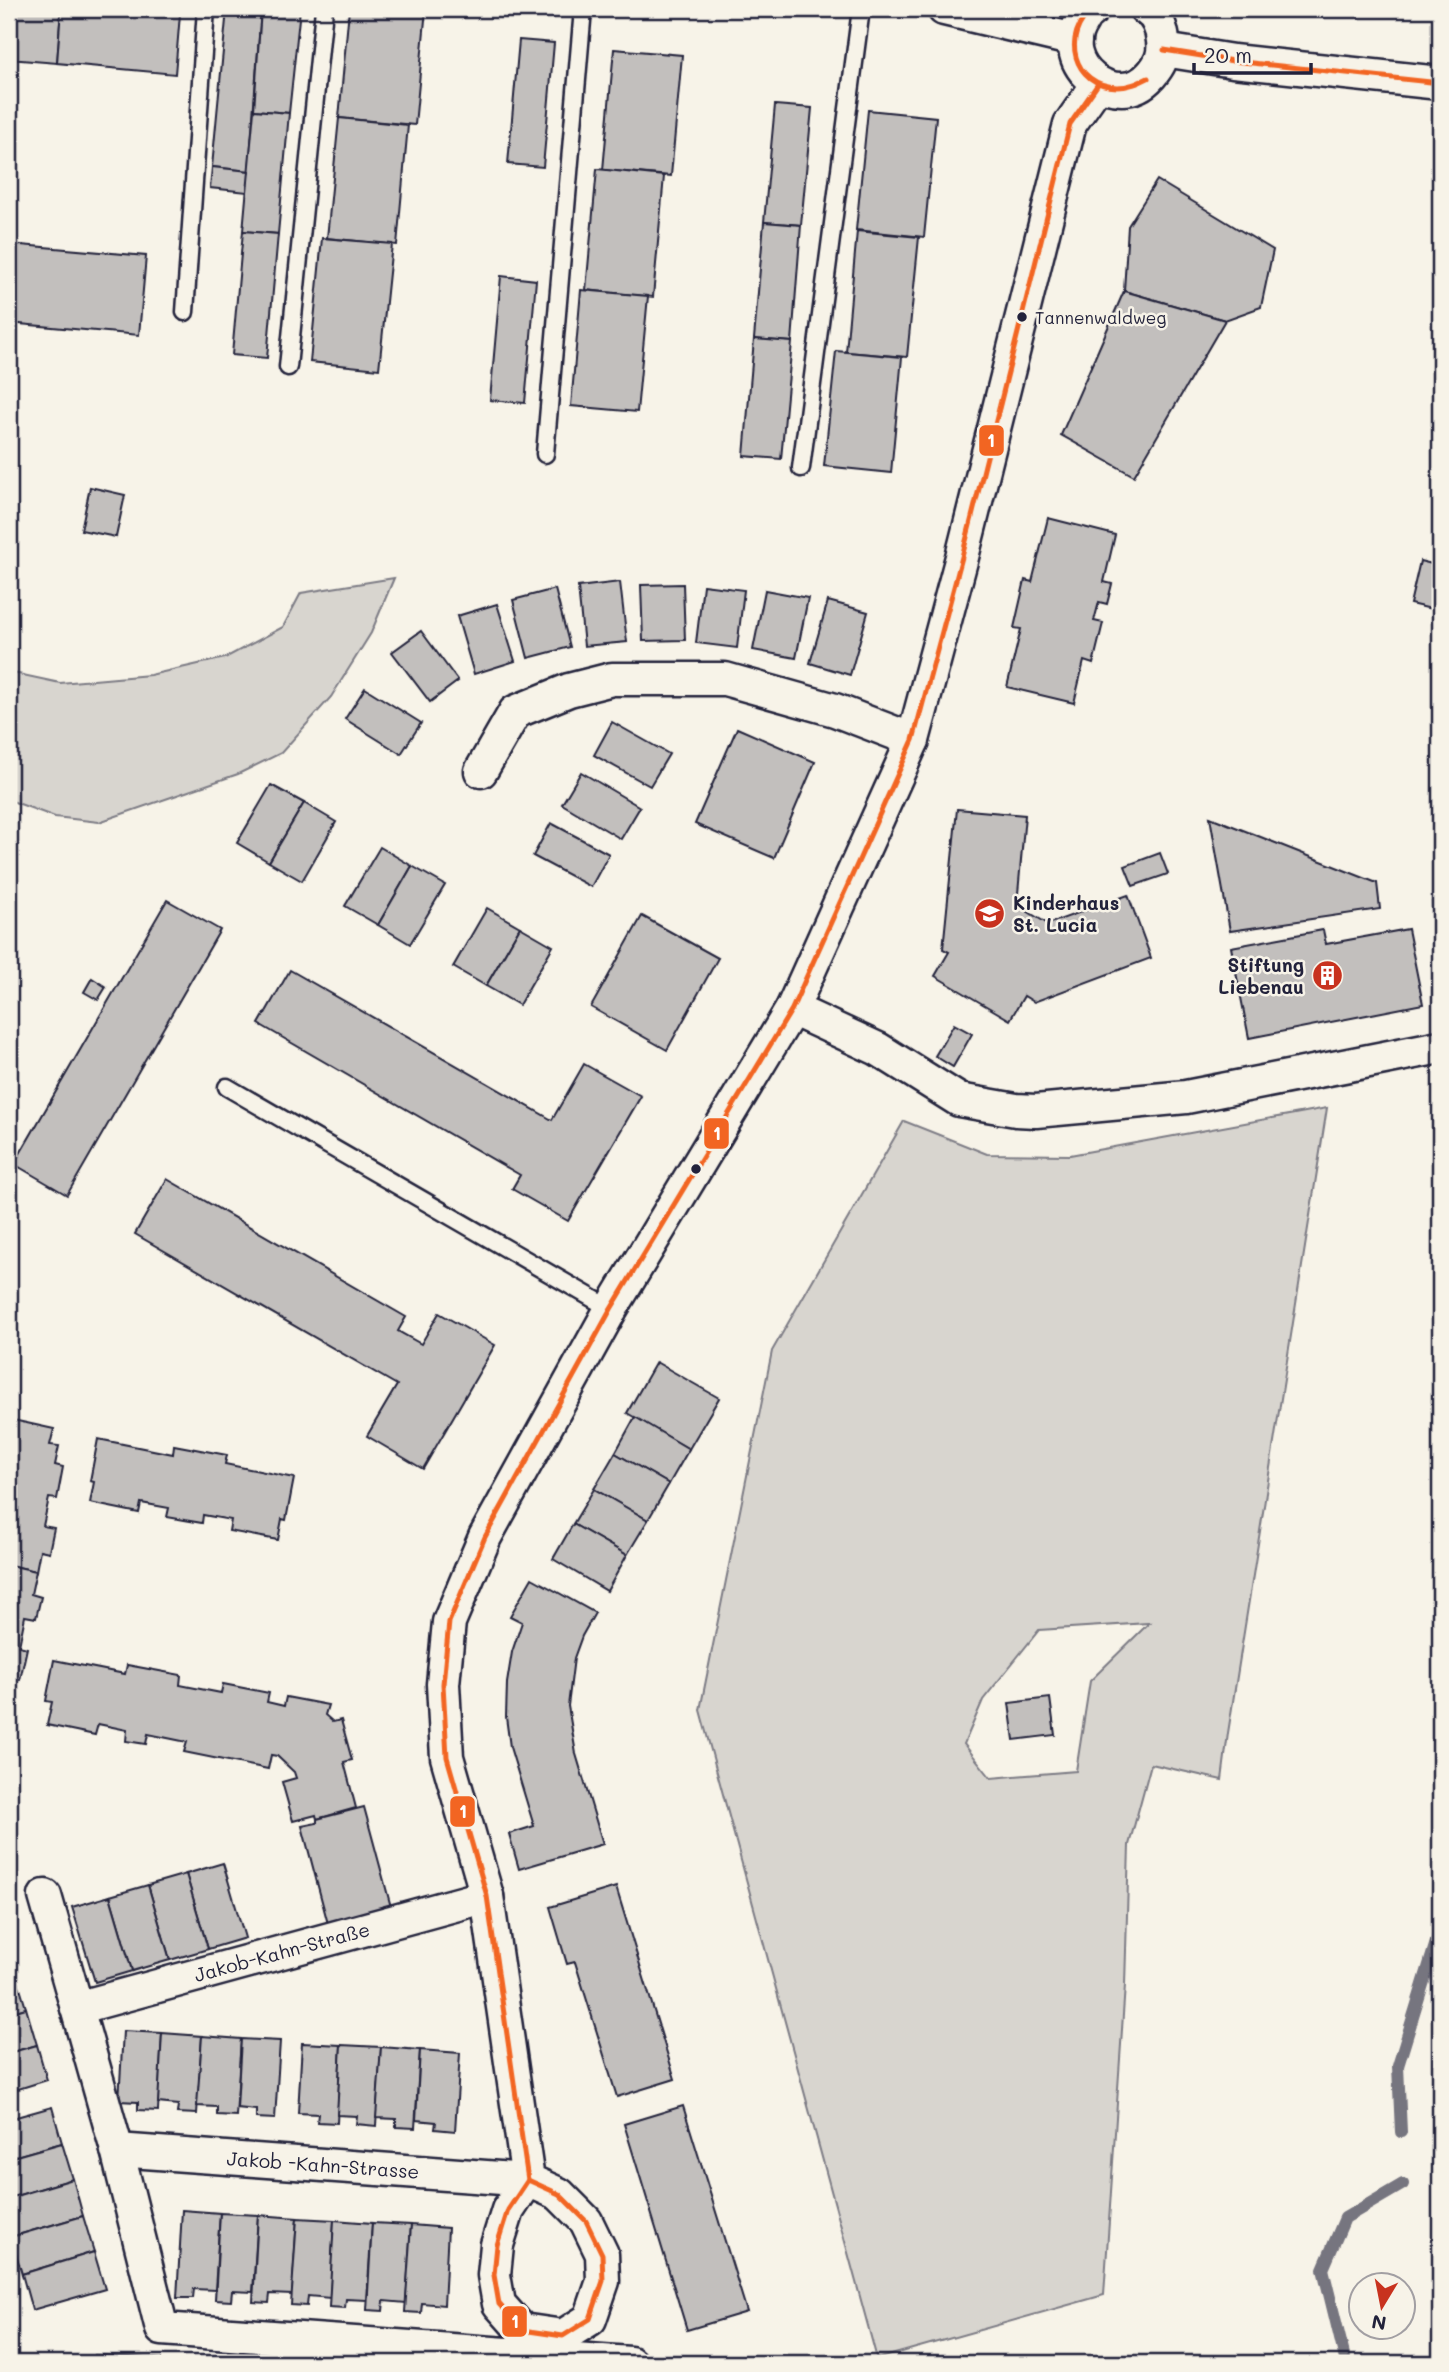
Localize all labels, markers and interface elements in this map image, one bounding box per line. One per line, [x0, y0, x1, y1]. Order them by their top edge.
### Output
scale bar [1194, 32, 1311, 76]
text: 20 m [1204, 41, 1252, 68]
place label: Tannenwaldweg [1035, 306, 1166, 328]
marker: Tannenwaldweg [1015, 310, 1029, 324]
line badge: 1 [978, 424, 1005, 457]
text: 1 [987, 427, 995, 452]
place label: Kinderhaus St. Lucia [1013, 890, 1119, 937]
school or university icon: Kinderhaus St. Lucia [973, 897, 1007, 931]
place label: Stiftung Liebenau [1218, 952, 1304, 999]
building icon: Stiftung Liebenau [1310, 959, 1344, 993]
line badge: 1 [703, 1117, 730, 1150]
text: 1 [713, 1120, 721, 1145]
unlabelled marker [689, 1162, 703, 1176]
line badge: 1 [449, 1795, 476, 1828]
text: 1 [459, 1798, 467, 1823]
street label: Jakob-Kahn-Straße [191, 1916, 372, 1987]
street label: Jakob -Kahn-Strasse [226, 2145, 420, 2184]
north arrow [1348, 2270, 1418, 2340]
line badge: 1 [501, 2305, 528, 2338]
text: 1 [511, 2308, 519, 2333]
text: N [1370, 2310, 1388, 2337]

